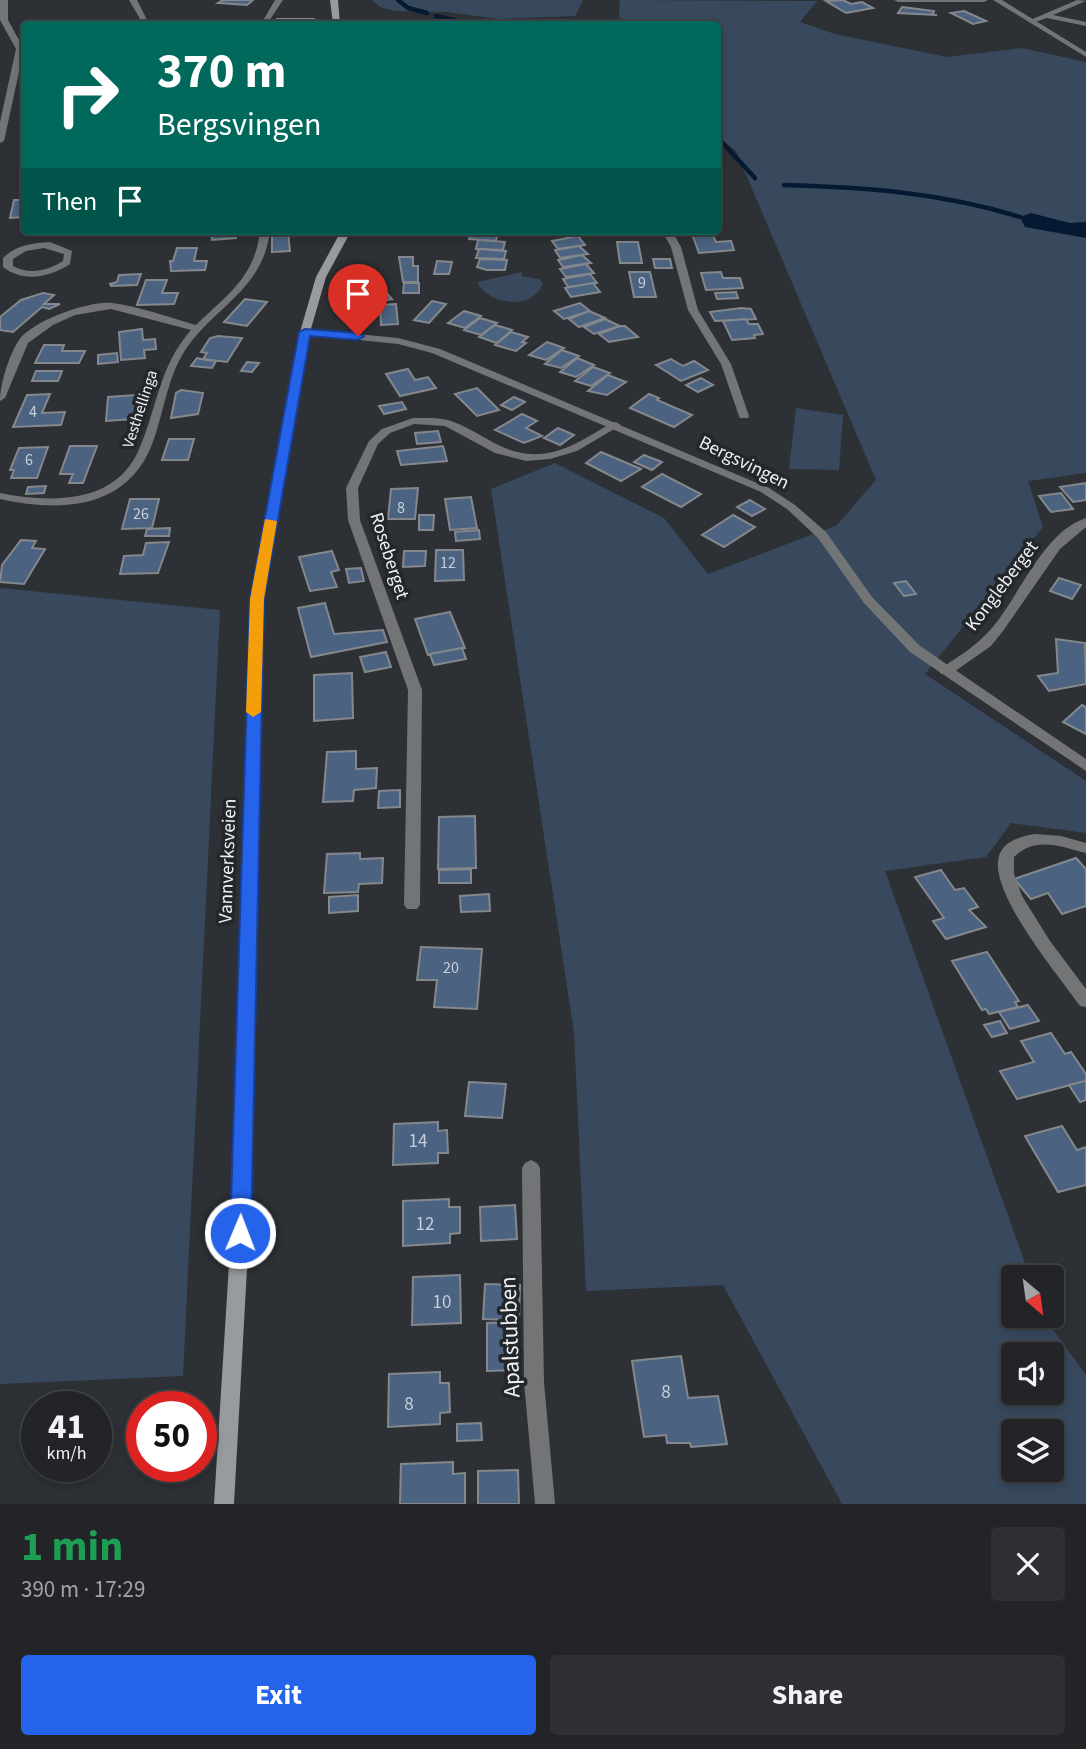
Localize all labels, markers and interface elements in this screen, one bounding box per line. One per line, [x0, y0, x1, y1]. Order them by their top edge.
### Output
text: 370 m [157, 37, 286, 107]
icon: right [42, 49, 133, 140]
text: Bergsvingen [157, 102, 321, 148]
icon: arrive [111, 182, 149, 220]
text: Then [42, 183, 97, 220]
pin [328, 264, 388, 336]
house number: 9 [638, 272, 646, 294]
icon: arrive [339, 275, 377, 313]
street label: Vesthellinga [117, 367, 163, 451]
house number: 4 [29, 401, 37, 423]
street label: Bergsvingen [694, 429, 794, 497]
house number: 6 [25, 449, 33, 471]
house number: 8 [397, 497, 405, 519]
house number: 26 [133, 503, 149, 525]
street label: Roseberget [362, 509, 416, 603]
street label: Kongleberget [959, 535, 1045, 637]
house number: 12 [440, 552, 456, 574]
street label: Vannverksveien [212, 798, 244, 924]
house number: 20 [443, 957, 459, 979]
house number: 14 [409, 1128, 427, 1155]
position arrow [203, 1196, 277, 1270]
house number: 12 [416, 1211, 434, 1238]
north arrow [1001, 1265, 1064, 1328]
map controls [1001, 1265, 1064, 1482]
street label: Apalstubben [491, 1276, 529, 1398]
house number: 10 [433, 1289, 451, 1316]
button: sound [1001, 1342, 1064, 1405]
house number: 8 [661, 1379, 671, 1406]
speed limit sign: 50 [126, 1391, 217, 1482]
house number: 8 [404, 1391, 414, 1418]
text: 41 [48, 1402, 85, 1452]
button: layers [1001, 1419, 1064, 1482]
text: km/h [47, 1441, 86, 1466]
text: 1 min [21, 1517, 123, 1577]
button: close [991, 1527, 1065, 1601]
text: 390 m · 17:29 [21, 1573, 145, 1606]
button: Exit [21, 1655, 536, 1735]
button: Share [550, 1655, 1065, 1735]

